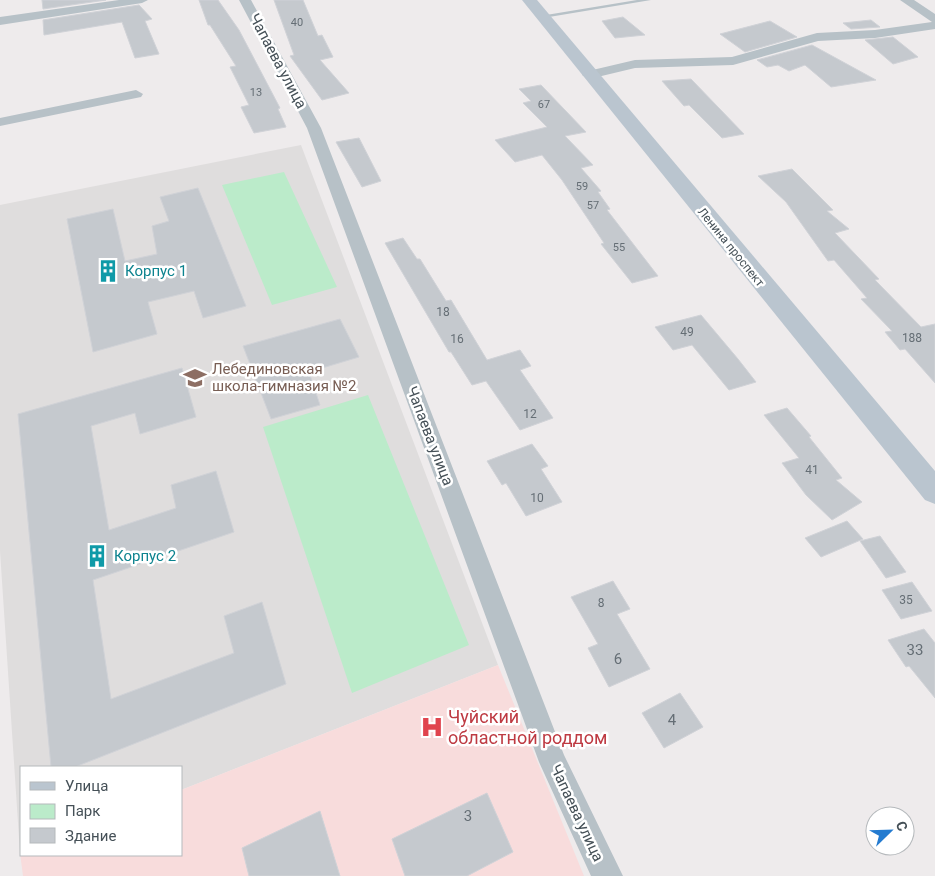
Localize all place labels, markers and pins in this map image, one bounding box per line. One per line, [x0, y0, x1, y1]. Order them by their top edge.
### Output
building icon: Корпус 1 [95, 258, 121, 284]
place label: Корпус 1 [125, 262, 187, 280]
place label: Лебединовская школа-гимназия №2 [212, 360, 356, 395]
school or university icon: Лебединовская школа-гимназия №2 [182, 365, 208, 391]
building icon: Корпус 2 [84, 543, 110, 569]
place label: Корпус 2 [114, 547, 176, 565]
place label: Чуйский областной роддом [448, 706, 607, 748]
hospital icon: Чуйский областной роддом [419, 714, 445, 740]

